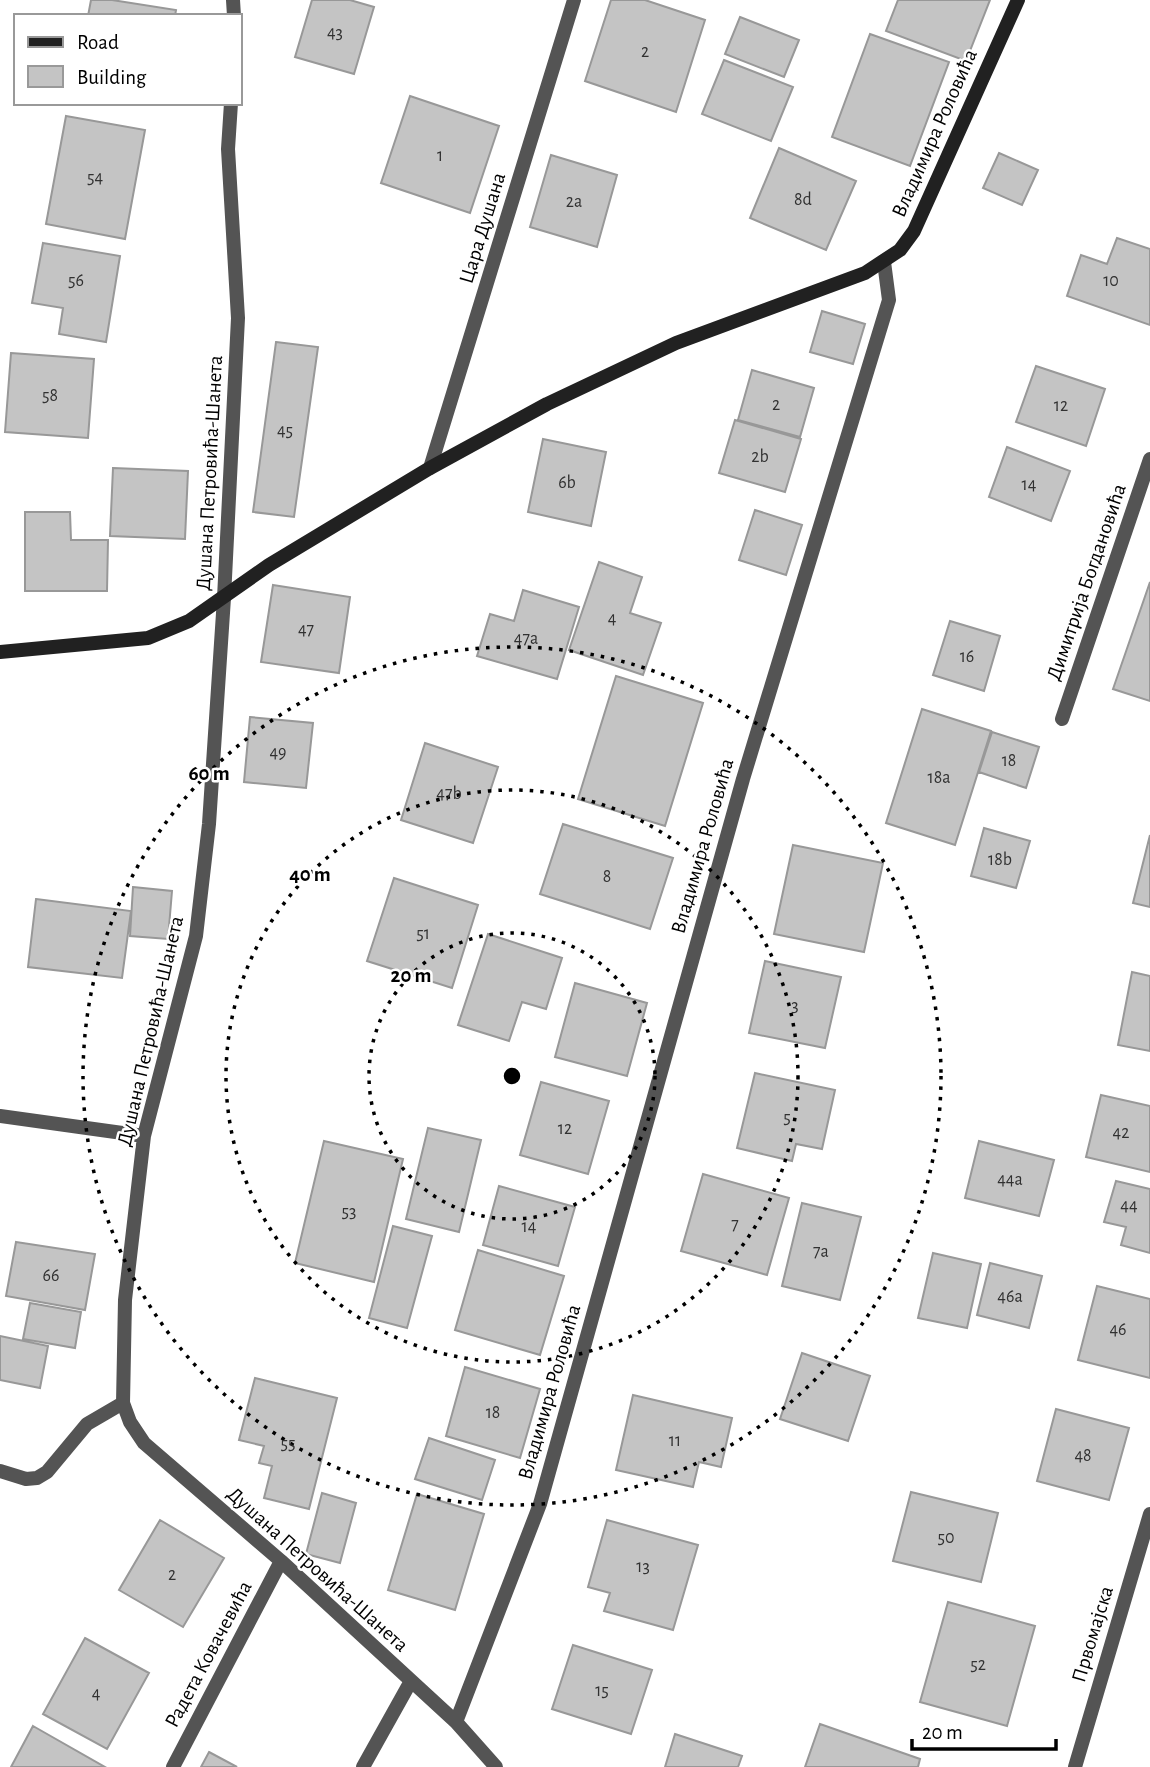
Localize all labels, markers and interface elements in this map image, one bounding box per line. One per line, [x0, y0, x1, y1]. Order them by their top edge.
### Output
legend [14, 14, 242, 105]
house number: 43 [327, 24, 343, 42]
text: Road [77, 32, 119, 53]
house number: 2 [641, 43, 649, 61]
street label: Владимира Роловића [888, 46, 981, 220]
text: Building [77, 67, 147, 88]
house number: 1 [437, 147, 443, 165]
house number: 54 [87, 169, 103, 187]
street label: Цара Душана [456, 170, 509, 286]
house number: 8d [794, 191, 812, 209]
house number: 2a [566, 193, 582, 211]
house number: 56 [68, 272, 84, 290]
house number: 10 [1103, 272, 1119, 290]
street label: Душана Петровића-Шанета [193, 354, 226, 591]
house number: 58 [42, 387, 58, 405]
house number: 2 [772, 396, 780, 414]
house number: 12 [1054, 397, 1068, 415]
house number: 45 [277, 422, 293, 440]
house number: 2b [751, 448, 769, 466]
house number: 6b [558, 474, 576, 492]
house number: 14 [1022, 476, 1037, 494]
street label: Димитрија Богдановића [1043, 481, 1130, 683]
house number: 4 [608, 610, 617, 628]
house number: 47 [298, 621, 314, 639]
house number: 47a [514, 630, 538, 648]
house number: 16 [960, 648, 974, 666]
house number: 49 [269, 744, 287, 762]
house number: 18 [1002, 752, 1016, 770]
street label: Владимира Роловића [667, 756, 738, 936]
text: 60 m [188, 763, 230, 784]
house number: 18a [927, 769, 951, 787]
house number: 47b [436, 785, 462, 803]
house number: 18b [988, 851, 1012, 869]
text: 40 m [289, 864, 331, 885]
house number: 8 [603, 868, 611, 886]
street label: Душана Петровића-Шанета [114, 914, 187, 1148]
house number: 51 [416, 925, 430, 943]
text: 20 m [391, 965, 431, 986]
house number: 3 [791, 997, 799, 1015]
centre of rings [500, 1064, 524, 1088]
house number: 5 [783, 1109, 791, 1127]
house number: 12 [558, 1120, 572, 1138]
house number: 42 [1113, 1124, 1129, 1142]
house number: 44a [997, 1171, 1023, 1189]
house number: 44 [1120, 1197, 1138, 1215]
house number: 53 [342, 1203, 356, 1221]
house number: 7 [731, 1216, 739, 1234]
house number: 14 [522, 1218, 537, 1236]
house number: 7a [813, 1243, 829, 1261]
house number: 66 [43, 1267, 59, 1285]
house number: 46a [997, 1288, 1023, 1306]
street label: Владимира Роловића [514, 1302, 585, 1482]
house number: 46 [1109, 1321, 1127, 1339]
house number: 18 [486, 1404, 500, 1422]
house number: 11 [669, 1432, 681, 1450]
house number: 55 [280, 1435, 296, 1453]
house number: 48 [1074, 1447, 1092, 1465]
street label: Душана Петровића-Шанета [223, 1483, 412, 1656]
house number: 50 [937, 1529, 955, 1547]
house number: 13 [636, 1558, 650, 1576]
house number: 2 [168, 1566, 176, 1584]
street label: Радета Ковачевића [161, 1577, 256, 1731]
street label: Првомајска [1068, 1583, 1117, 1685]
house number: 52 [970, 1656, 986, 1674]
house number: 15 [595, 1682, 609, 1700]
house number: 4 [92, 1685, 101, 1703]
scale bar [912, 1708, 1056, 1752]
text: 20 m [922, 1722, 963, 1743]

